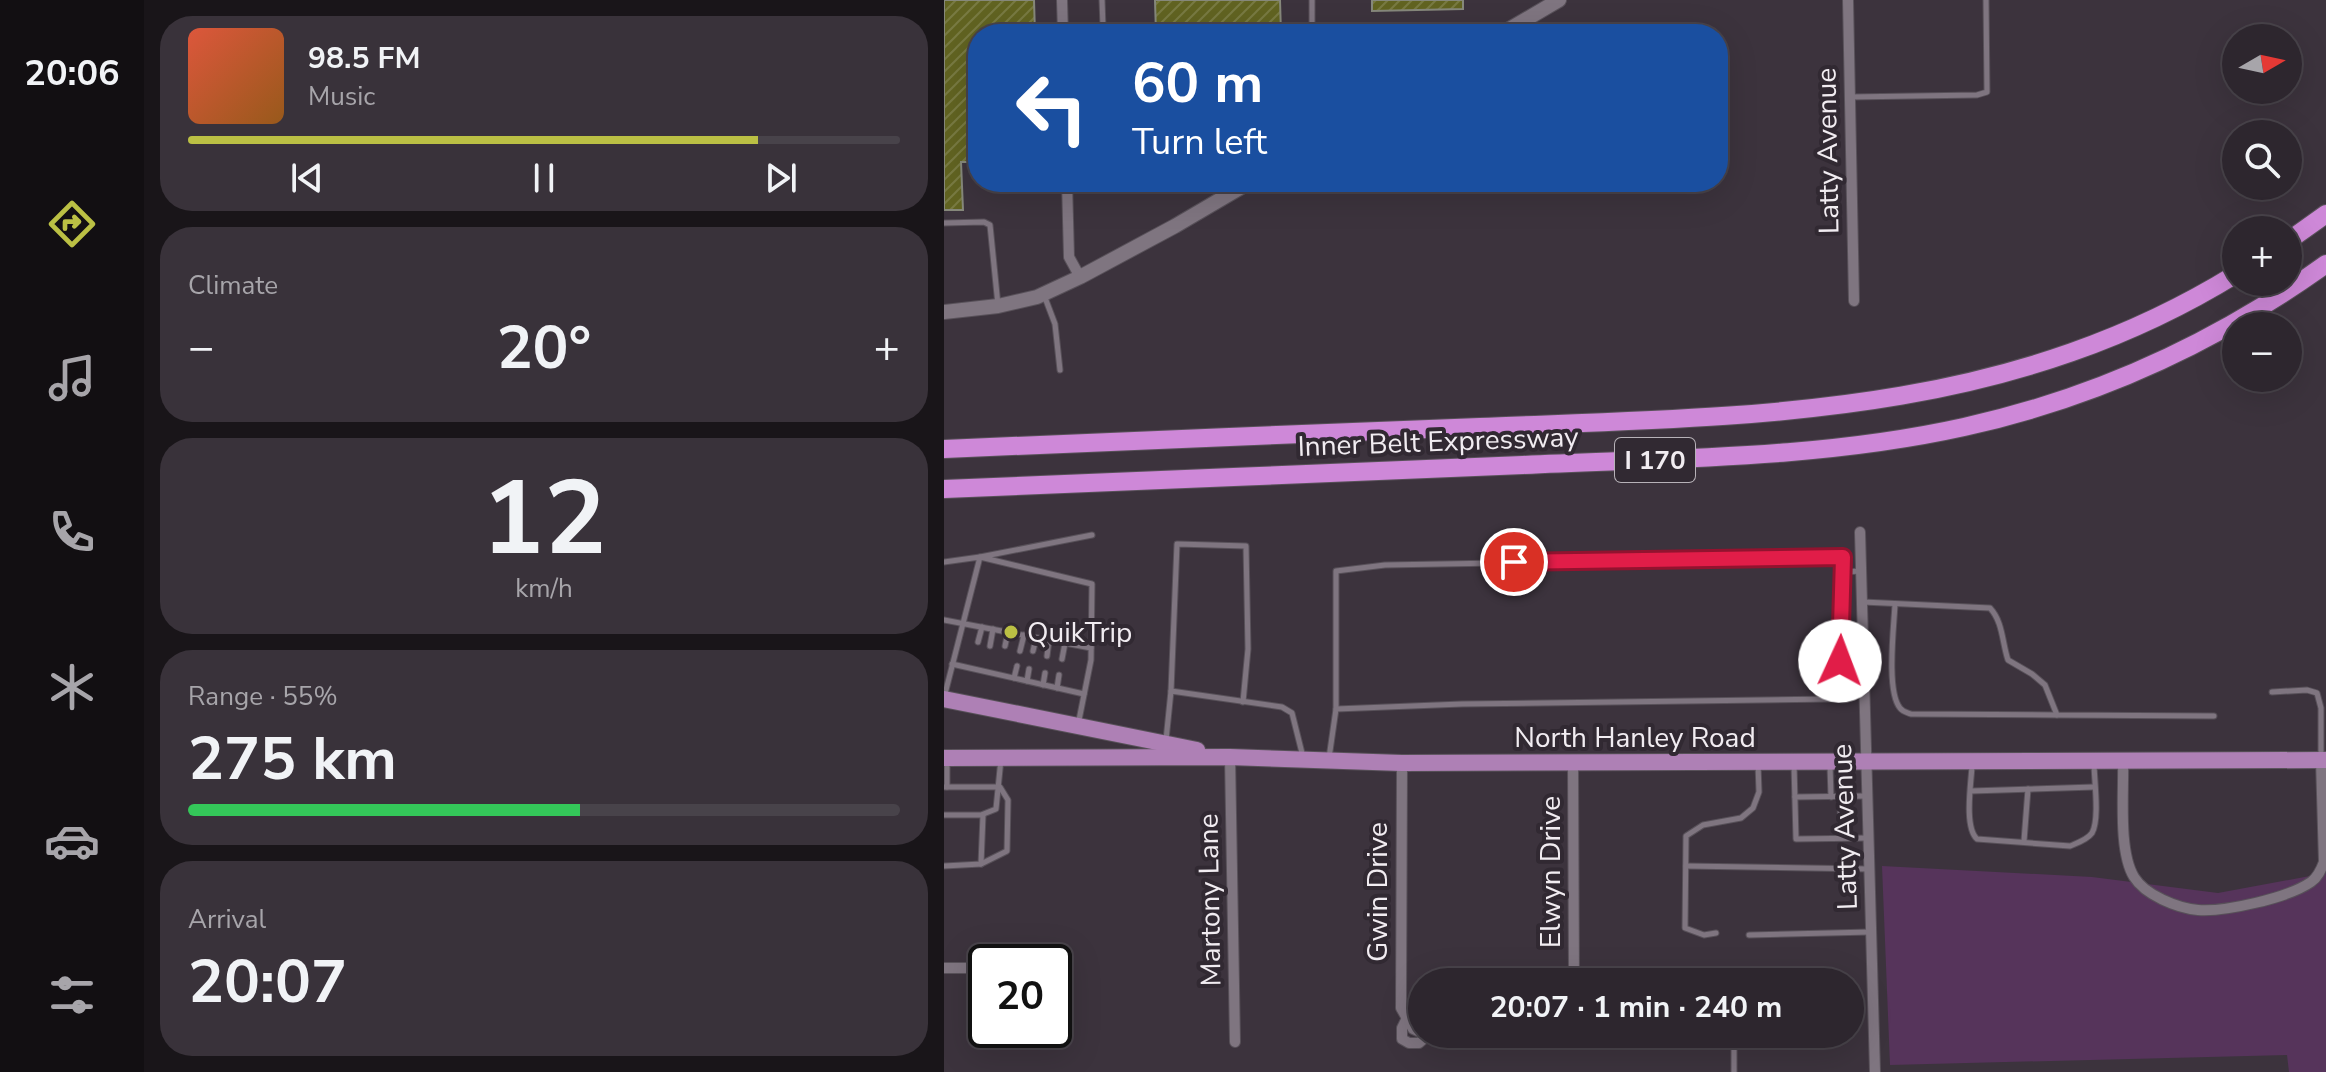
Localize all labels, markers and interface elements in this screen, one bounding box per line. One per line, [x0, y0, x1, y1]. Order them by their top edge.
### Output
north arrow [2222, 24, 2302, 104]
map controls [2222, 24, 2302, 392]
text: 98.5 FM [308, 38, 420, 79]
text: 60 m [1132, 45, 1263, 122]
text: 20:06 [24, 49, 120, 98]
icon: left [1000, 56, 1104, 160]
street label: Latty Avenue [1808, 67, 1848, 234]
text: Music [308, 79, 375, 114]
text: Turn left [1132, 118, 1267, 167]
button: search [2222, 120, 2302, 200]
icon: previous [285, 156, 329, 200]
icon: pause [522, 156, 566, 200]
icon: next [759, 156, 803, 200]
icon: directions [44, 196, 100, 252]
button: + [2222, 216, 2302, 296]
text: Climate [188, 268, 278, 303]
text: 20° [497, 307, 591, 389]
button: − [2222, 312, 2302, 392]
text: − [188, 318, 214, 378]
text: + [874, 318, 900, 378]
icon: music [44, 350, 100, 406]
street label: Inner Belt Expressway [1297, 418, 1580, 466]
road number: I 170 [1615, 438, 1695, 482]
text: 12 [482, 448, 606, 590]
icon: phone [44, 504, 100, 560]
pin [1480, 528, 1548, 596]
icon: arrive [1492, 540, 1536, 584]
text: km/h [515, 571, 573, 606]
place label: QuikTrip [1027, 614, 1132, 652]
position arrow [1798, 619, 1882, 703]
marker: QuikTrip [1002, 623, 1020, 641]
icon: climate [44, 659, 100, 715]
text: Range · 55% [188, 679, 338, 714]
text: 275 km [188, 718, 397, 800]
street label: North Hanley Road [1514, 719, 1756, 757]
street label: Latty Avenue [1823, 743, 1867, 911]
street label: Elwyn Drive [1532, 796, 1570, 948]
icon: car [44, 813, 100, 869]
street label: Martony Lane [1189, 813, 1231, 987]
street label: Gwin Drive [1359, 822, 1397, 962]
text: Arrival [188, 902, 266, 937]
text: 20:07 [188, 941, 347, 1023]
speed limit sign: 20 [968, 944, 1072, 1048]
icon: filters [44, 967, 100, 1023]
text: 20:07 · 1 min · 240 m [1490, 987, 1782, 1028]

